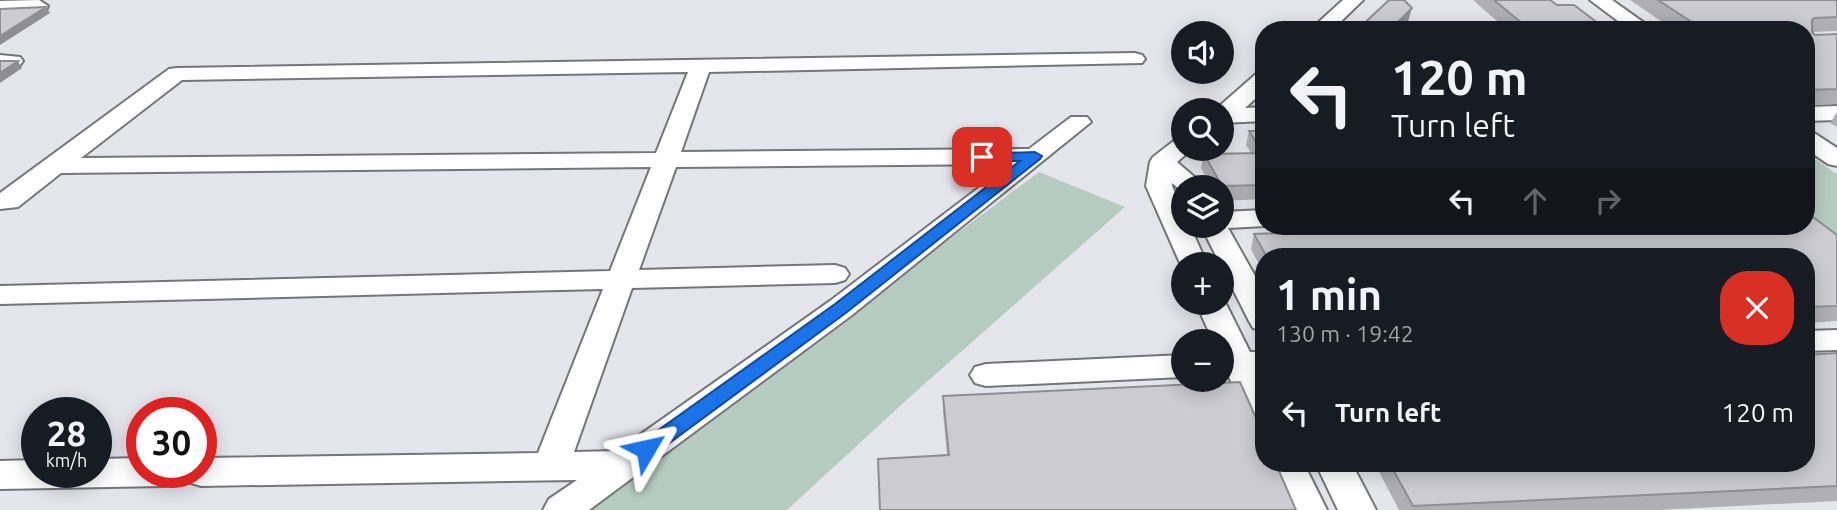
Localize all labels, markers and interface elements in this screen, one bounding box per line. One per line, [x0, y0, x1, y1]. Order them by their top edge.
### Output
map controls [1171, 21, 1234, 392]
button: sound [1171, 21, 1234, 84]
icon: left [1276, 49, 1367, 140]
text: 120 m [1391, 49, 1528, 104]
button: search [1171, 98, 1234, 161]
text: Turn left [1391, 107, 1515, 143]
pin [952, 127, 1012, 187]
icon: arrive [963, 138, 1001, 176]
button: layers [1171, 175, 1234, 238]
icon: left [1443, 182, 1481, 220]
icon: ahead [1516, 182, 1554, 220]
icon: right [1589, 182, 1627, 220]
button: + [1171, 252, 1234, 315]
text: 1 min [1276, 271, 1382, 318]
button: close [1720, 271, 1794, 345]
text: 130 m · 19:42 [1276, 321, 1414, 346]
button: − [1171, 329, 1234, 392]
icon: left [1276, 394, 1314, 432]
speed limit sign: 30 [126, 397, 217, 488]
text: Turn left [1335, 398, 1441, 427]
text: 120 m [1722, 398, 1794, 427]
position arrow [609, 412, 683, 486]
text: 28 [47, 413, 86, 453]
text: km/h [46, 450, 87, 470]

